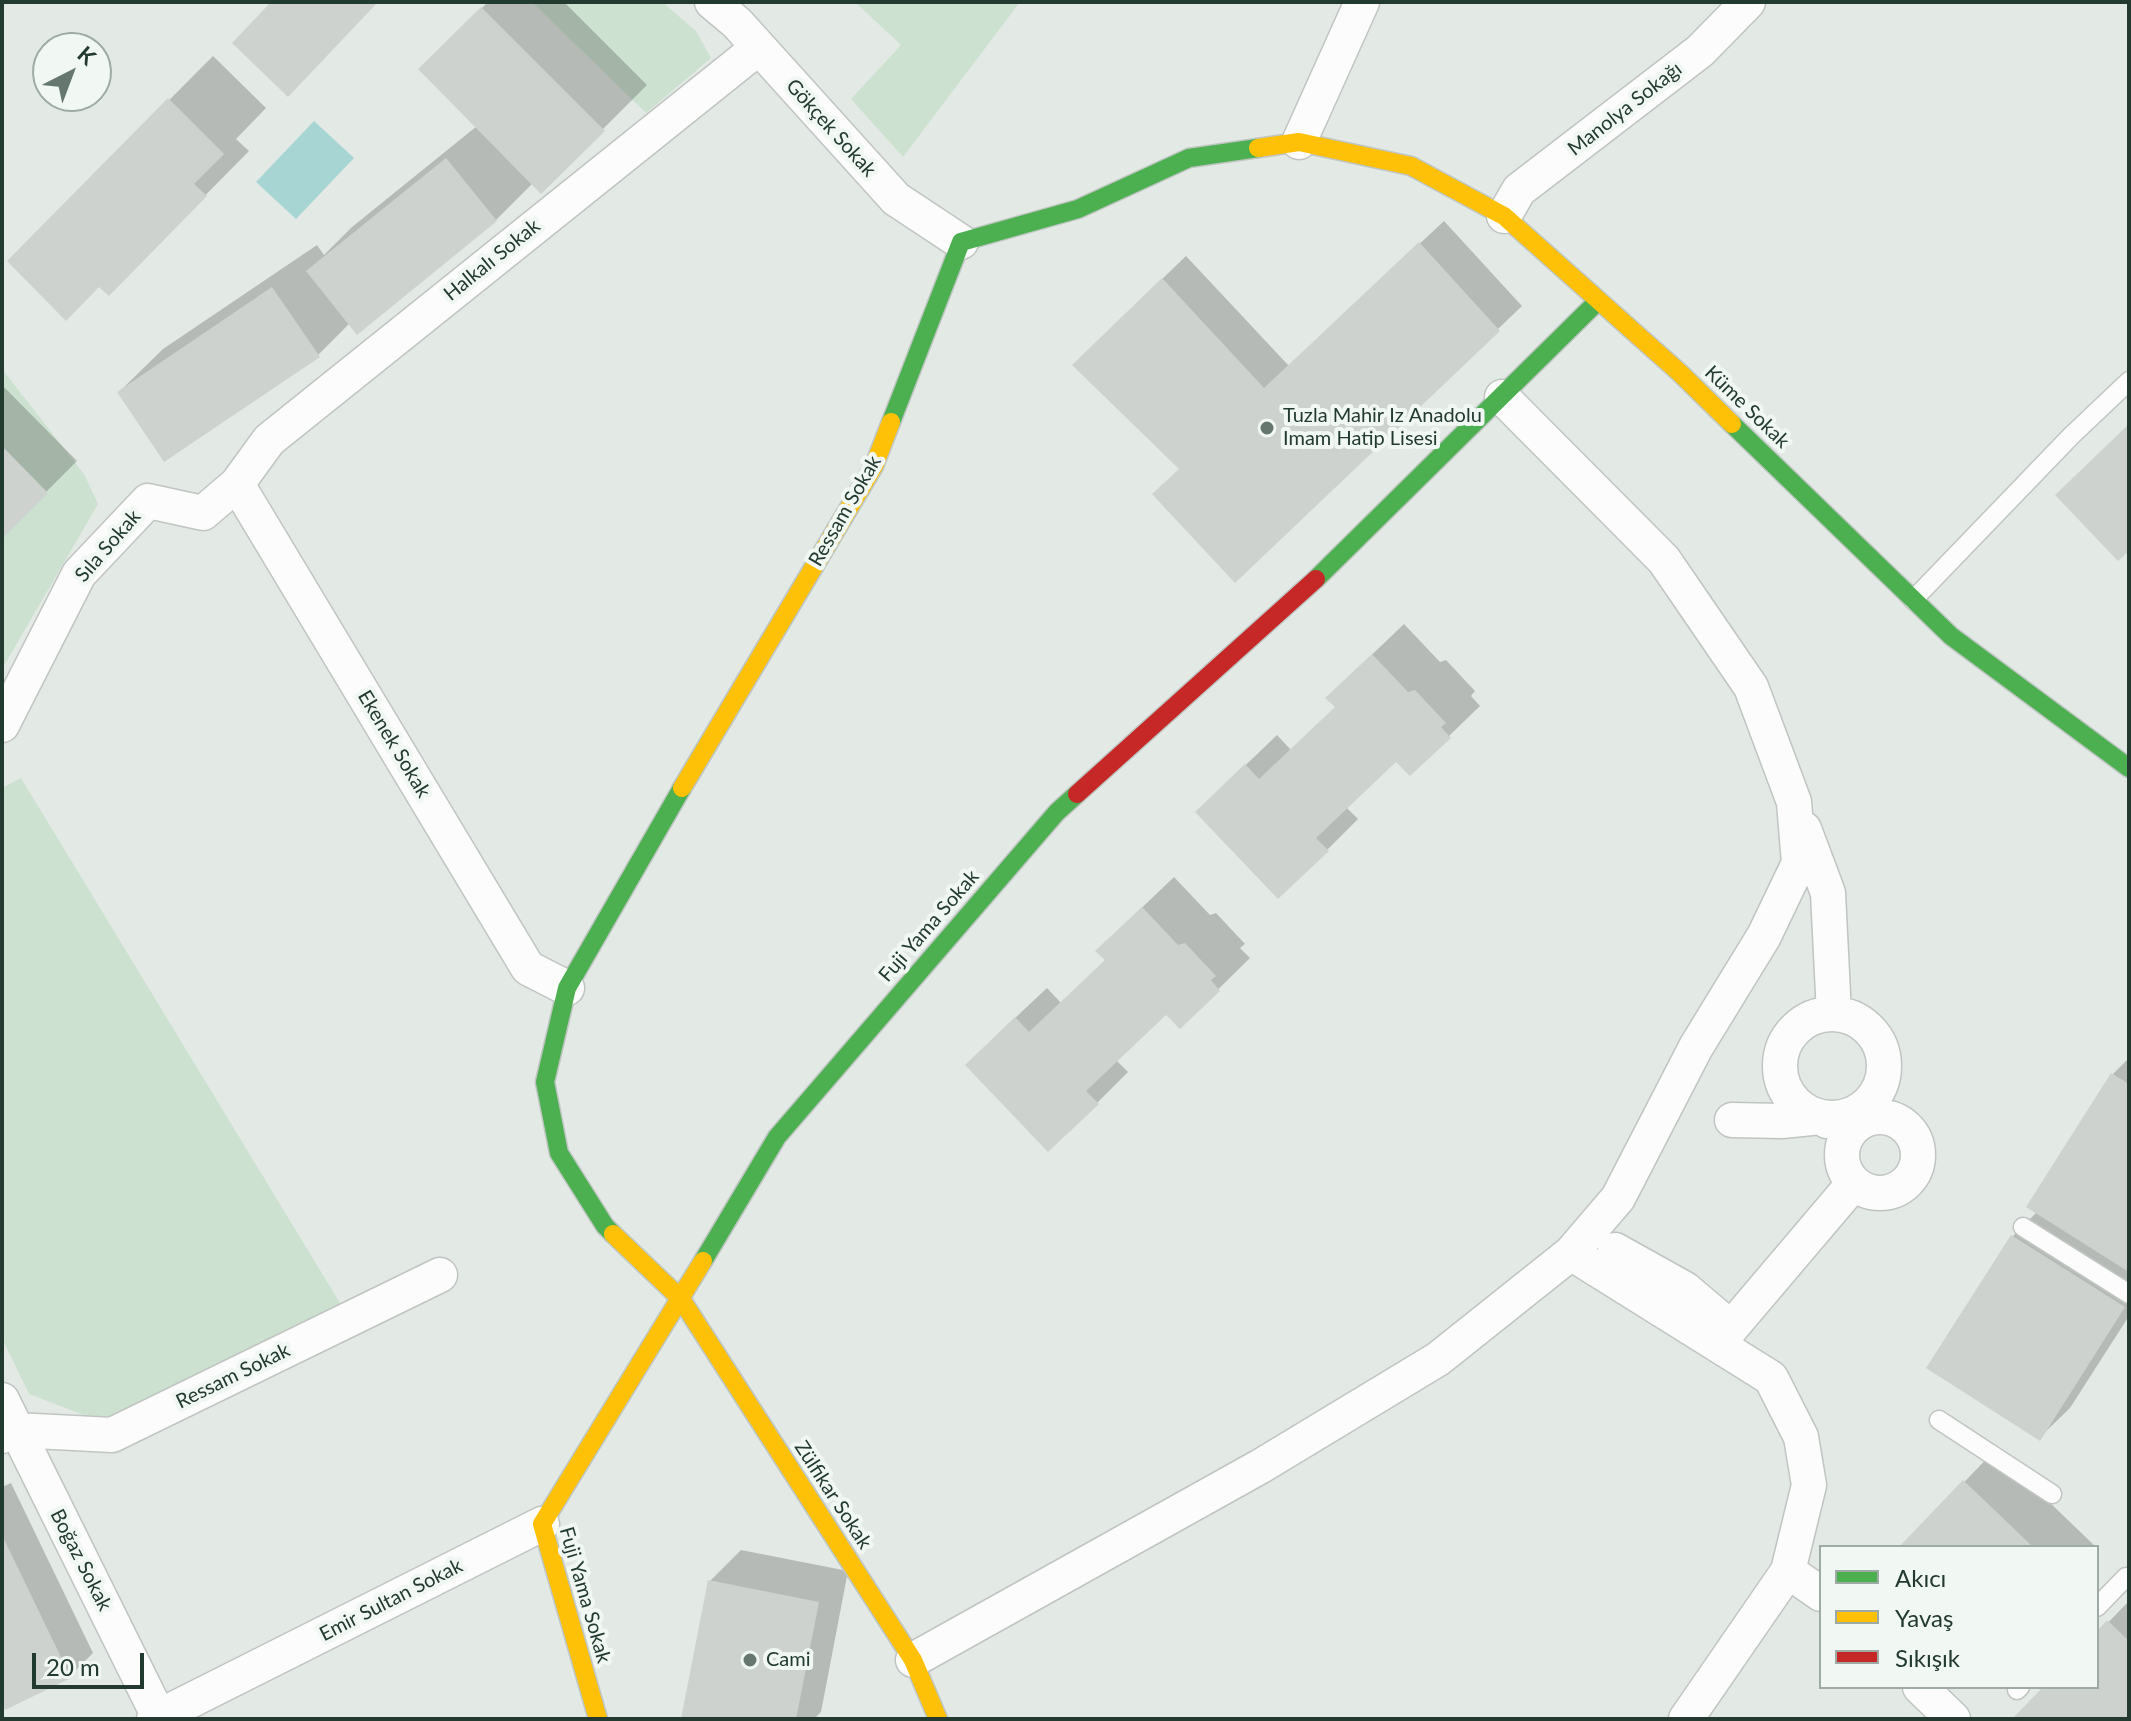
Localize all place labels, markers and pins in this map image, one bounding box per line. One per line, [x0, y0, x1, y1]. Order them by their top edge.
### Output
place label: Tuzla Mahir Iz Anadolu Imam Hatip Lisesi [1283, 404, 1482, 451]
marker: Tuzla Mahir Iz Anadolu Imam Hatip Lisesi [1258, 419, 1276, 437]
place label: Cami [766, 1648, 811, 1672]
marker: Cami [741, 1651, 759, 1669]

